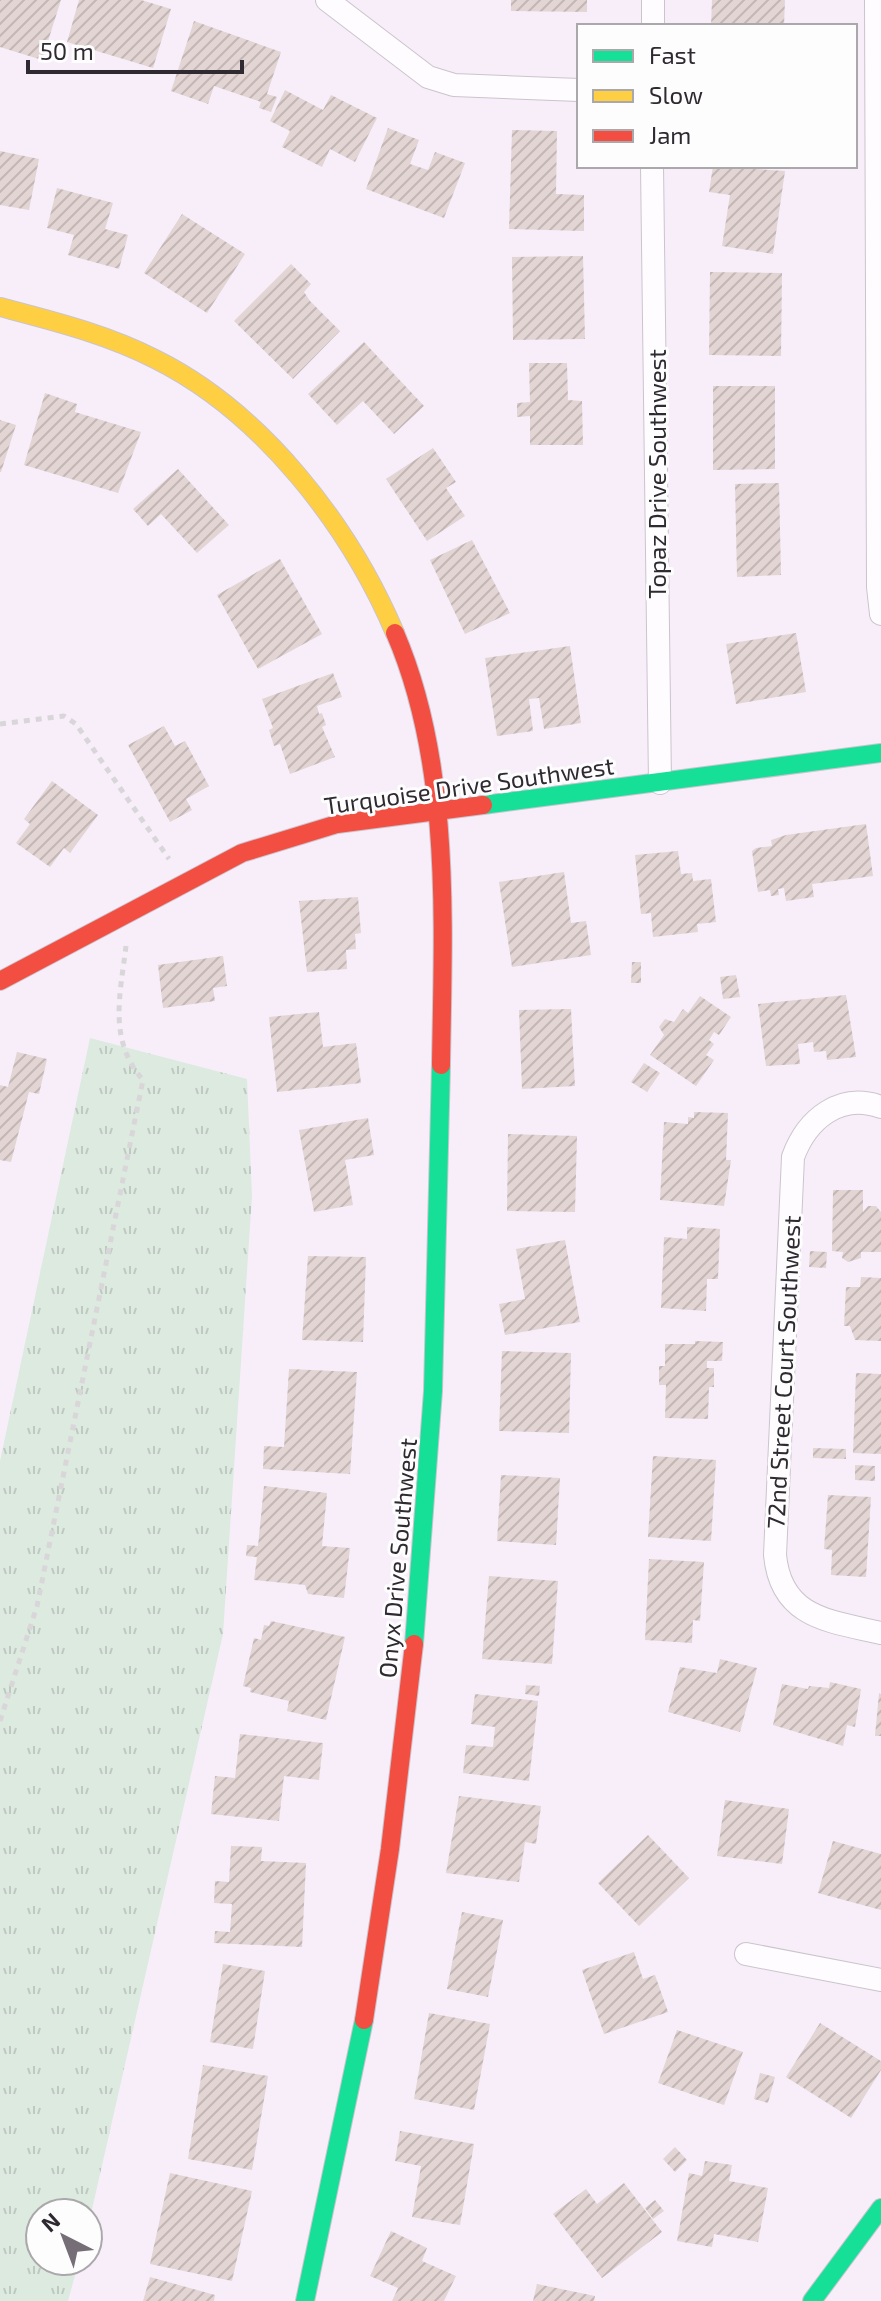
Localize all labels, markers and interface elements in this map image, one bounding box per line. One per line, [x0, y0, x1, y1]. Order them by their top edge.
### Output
scale bar [28, 24, 242, 74]
legend [577, 24, 857, 168]
text: 50 m [40, 36, 94, 65]
text: Fast [649, 40, 696, 69]
text: Slow [649, 80, 703, 109]
text: Jam [649, 120, 691, 149]
street label: Topaz Drive Southwest [642, 349, 671, 599]
street label: Turquoise Drive Southwest [322, 750, 616, 820]
street label: 72nd Street Court Southwest [760, 1215, 806, 1529]
street label: Onyx Drive Southwest [372, 1437, 422, 1679]
north arrow [24, 2197, 104, 2277]
text: N [35, 2206, 65, 2236]

